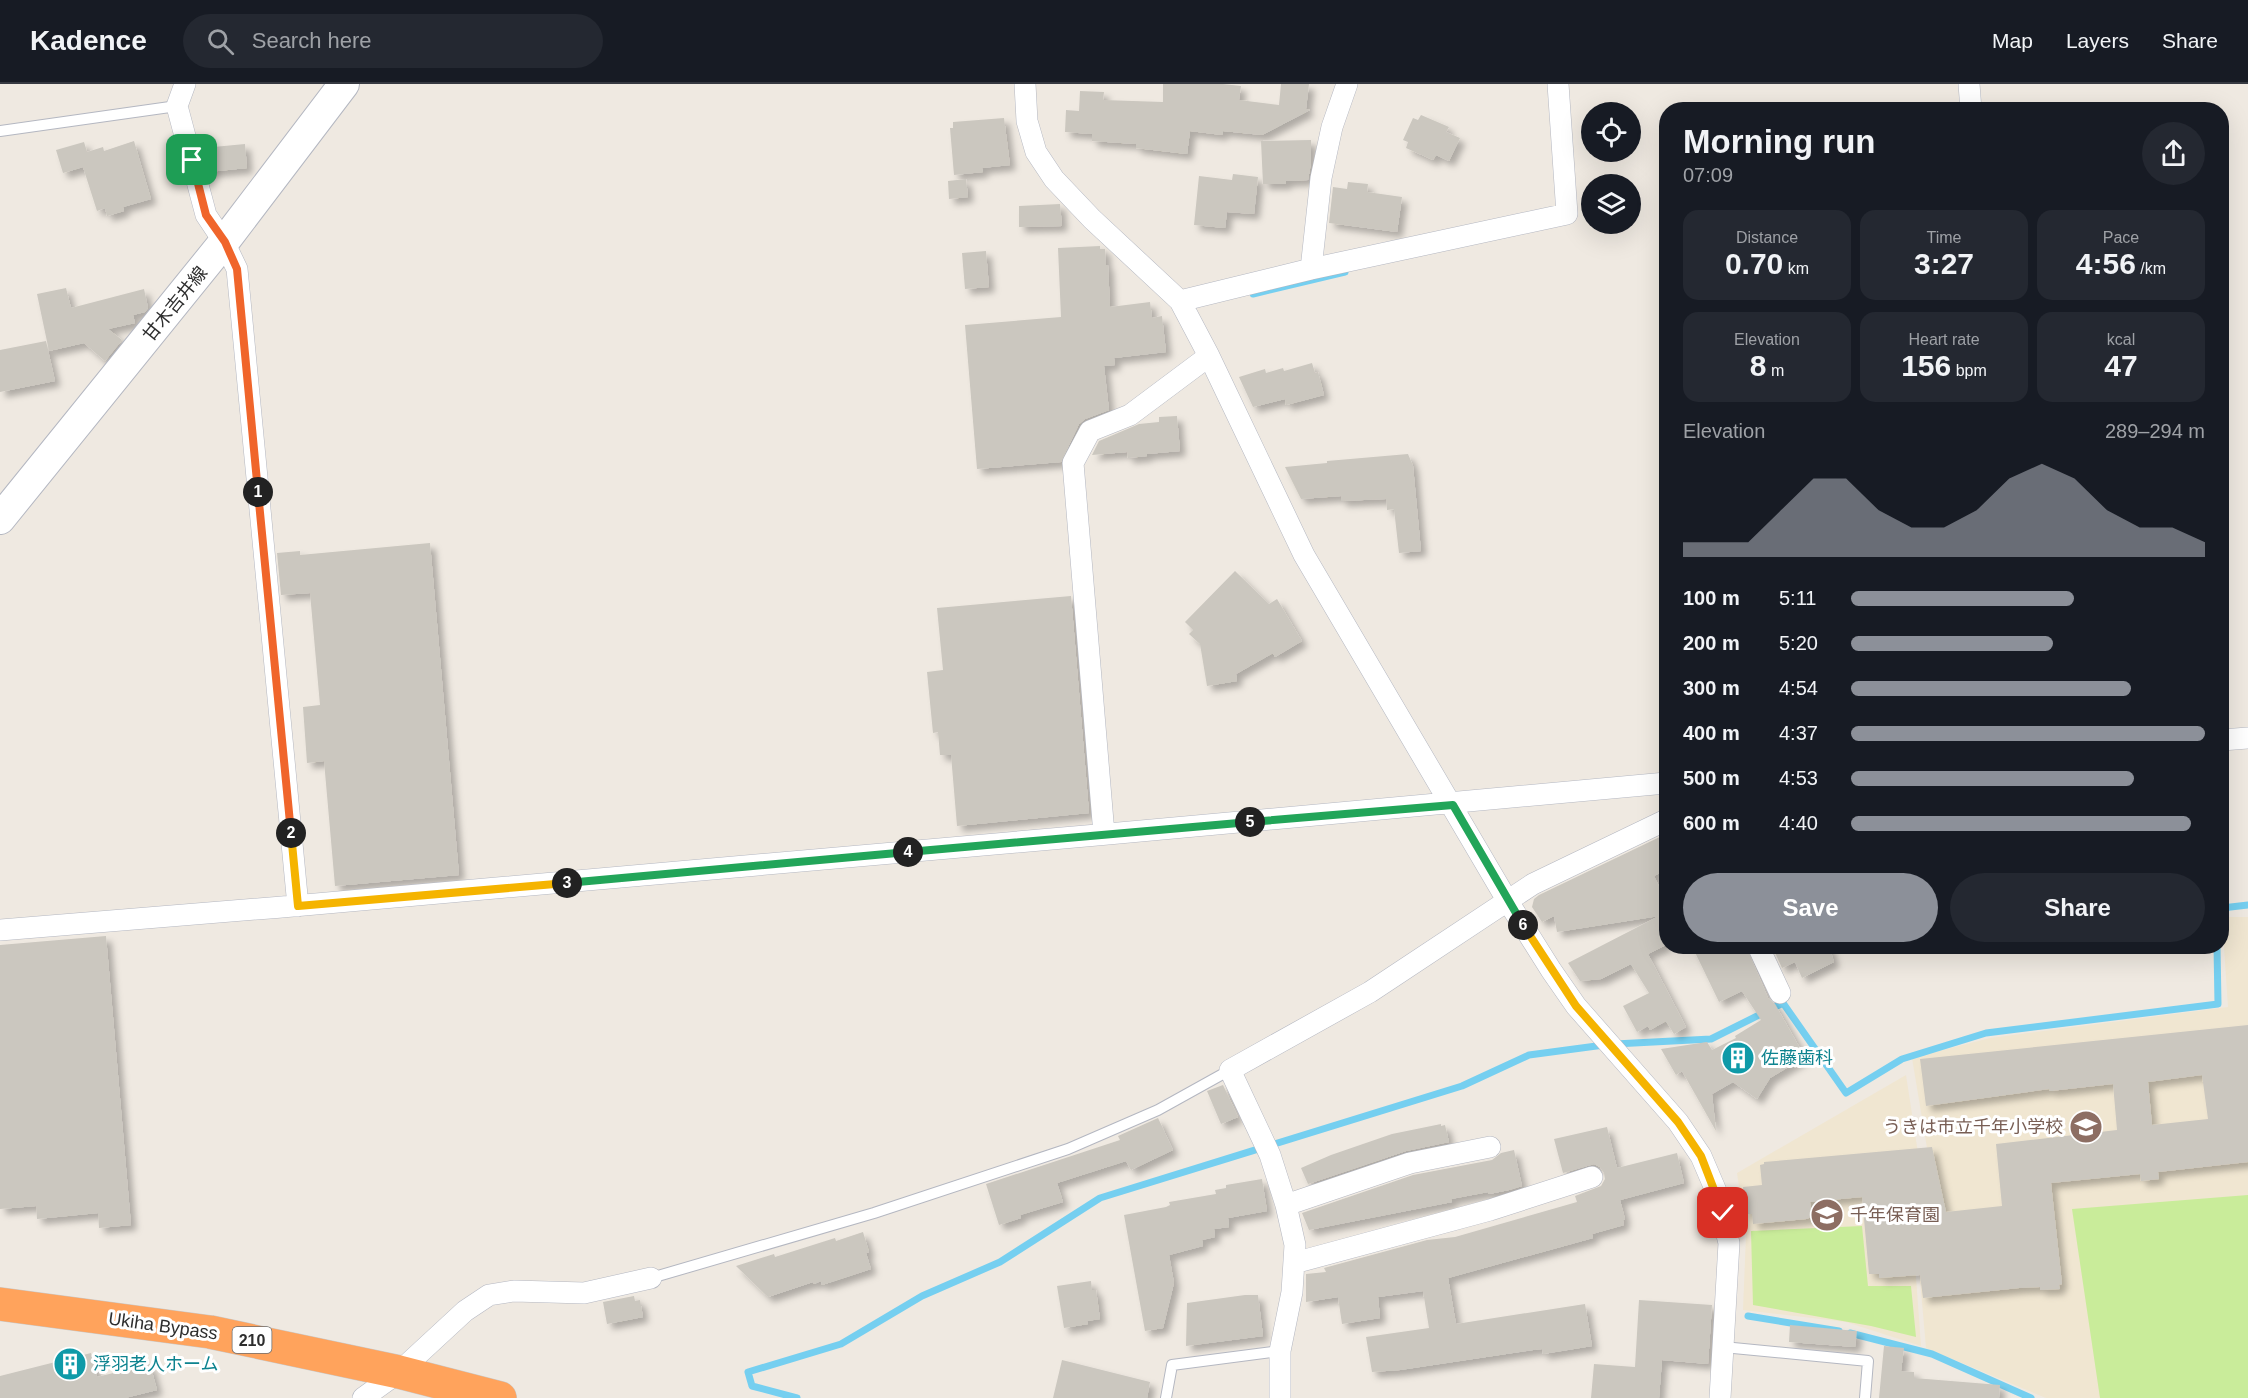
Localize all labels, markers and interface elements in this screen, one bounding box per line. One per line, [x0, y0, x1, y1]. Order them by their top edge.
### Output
search box [183, 14, 603, 68]
text: Kadence [30, 25, 147, 56]
icon: search [204, 25, 237, 58]
text: Search here [252, 28, 372, 53]
text: Map [1992, 29, 2033, 52]
text: Layers [2066, 29, 2129, 52]
text: Share [2162, 29, 2218, 52]
map controls [1581, 102, 1641, 234]
button: locate [1581, 102, 1641, 162]
button: share [2142, 122, 2205, 185]
text: Morning run [1683, 123, 1875, 160]
pin [166, 134, 217, 185]
icon: arrive [175, 143, 208, 176]
text: 07:09 [1683, 164, 1733, 186]
button: layers [1581, 174, 1641, 234]
text: Distance [1736, 229, 1798, 246]
text: Time [1927, 229, 1961, 246]
text: Pace [2103, 229, 2139, 246]
text: 0.70 [1725, 247, 1783, 280]
text: 3:27 [1914, 247, 1974, 280]
text: 4:56 [2076, 247, 2136, 280]
text: km [1783, 260, 1809, 277]
text: /km [2136, 260, 2166, 277]
street label: 甘木吉井線 [139, 263, 211, 345]
text: Elevation [1734, 331, 1800, 348]
text: Heart rate [1908, 331, 1980, 348]
text: kcal [2107, 331, 2135, 348]
text: 8 [1750, 349, 1766, 382]
text: 156 [1901, 349, 1951, 382]
text: 47 [2104, 349, 2138, 382]
text: m [1766, 362, 1784, 379]
text: bpm [1951, 362, 1987, 379]
text: Elevation [1683, 420, 1765, 442]
text: 289–294 m [2105, 420, 2205, 442]
pin: 1 [243, 477, 273, 507]
text: 1 [254, 483, 262, 500]
text: 100 m [1683, 587, 1740, 609]
text: 5:11 [1779, 587, 1816, 609]
text: 200 m [1683, 632, 1740, 654]
text: 5:20 [1779, 632, 1818, 654]
text: 300 m [1683, 677, 1740, 699]
text: 4:54 [1779, 677, 1818, 699]
text: 400 m [1683, 722, 1740, 744]
text: 4:37 [1779, 722, 1818, 744]
text: 500 m [1683, 767, 1740, 789]
text: 4:53 [1779, 767, 1818, 789]
pin: 5 [1235, 807, 1265, 837]
text: 600 m [1683, 812, 1740, 834]
text: 4:40 [1779, 812, 1818, 834]
text: 5 [1246, 813, 1254, 830]
pin: 2 [276, 818, 306, 848]
text: 2 [287, 824, 295, 841]
pin: 4 [893, 837, 923, 867]
text: 4 [904, 843, 912, 860]
pin: 3 [552, 868, 582, 898]
button: Save [1683, 873, 1938, 942]
button: Share [1950, 873, 2205, 942]
text: 3 [563, 874, 571, 891]
pin: 6 [1508, 910, 1538, 940]
text: 6 [1519, 916, 1527, 933]
building icon: 佐藤歯科 [1720, 1040, 1756, 1076]
place label: 佐藤歯科 [1761, 1048, 1833, 1068]
school or university icon: うきは市立千年小学校 [2068, 1109, 2104, 1145]
place label: うきは市立千年小学校 [1883, 1117, 2063, 1137]
pin [1697, 1187, 1748, 1238]
icon: check [1706, 1196, 1739, 1229]
school or university icon: 千年保育園 [1809, 1197, 1845, 1233]
place label: 千年保育園 [1850, 1205, 1940, 1225]
street label: Ukiha Bypass [107, 1308, 219, 1344]
road number: 210 [232, 1327, 272, 1353]
building icon: 浮羽老人ホーム [52, 1346, 88, 1382]
place label: 浮羽老人ホーム [93, 1354, 218, 1374]

